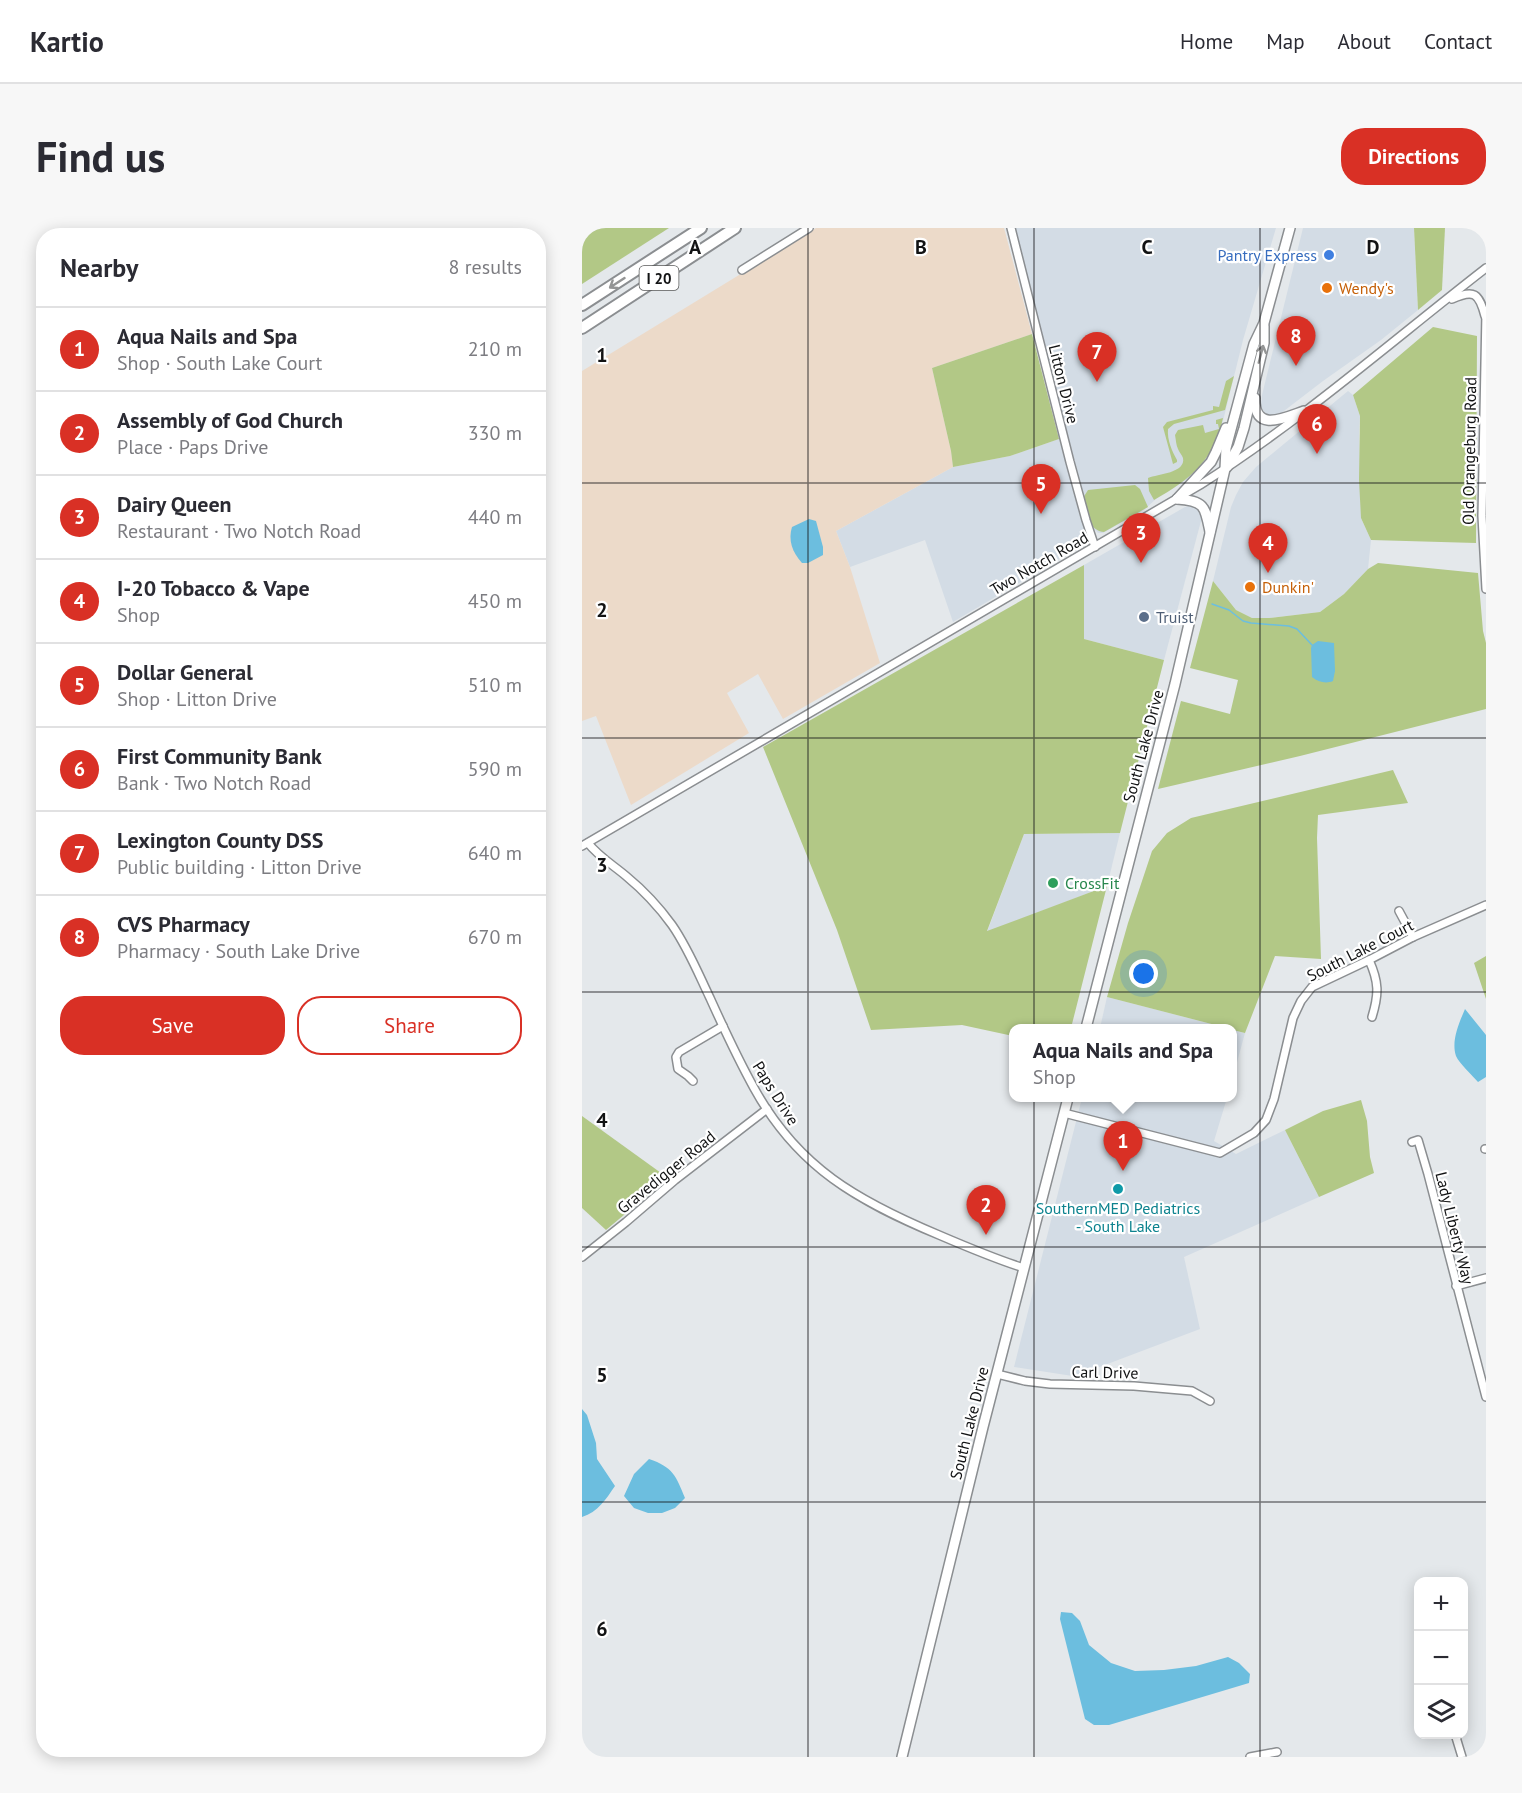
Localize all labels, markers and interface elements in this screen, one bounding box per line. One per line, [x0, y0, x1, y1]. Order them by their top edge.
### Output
text: Kartio [30, 23, 104, 60]
text: Home [1180, 28, 1233, 55]
text: Map [1266, 28, 1305, 55]
text: About [1338, 28, 1391, 55]
text: Contact [1424, 28, 1492, 55]
button: Directions [1341, 128, 1486, 185]
text: Find us [36, 129, 165, 184]
text: A [689, 234, 702, 260]
text: B [915, 234, 927, 260]
text: C [1141, 234, 1153, 260]
text: D [1367, 234, 1380, 260]
place label: Pantry Express [1217, 245, 1317, 265]
marker: Pantry Express [1322, 248, 1336, 262]
text: Nearby [60, 251, 138, 284]
text: 8 results [449, 254, 522, 280]
road number: I 20 [640, 266, 679, 290]
one-way arrow [609, 277, 625, 289]
place label: Wendy's [1339, 278, 1394, 298]
marker: Wendy's [1320, 281, 1334, 295]
pin: 8 [1276, 316, 1316, 366]
text: Aqua Nails and Spa [117, 322, 297, 350]
pin: 7 [1078, 332, 1116, 382]
text: 1 [74, 336, 85, 362]
text: 210 m [468, 336, 522, 362]
text: 1 [596, 342, 608, 368]
street label: Litton Drive [1045, 342, 1083, 426]
one-way arrow [1256, 345, 1268, 364]
text: Shop · South Lake Court [117, 350, 322, 376]
street label: Old Orangeburg Road [1458, 377, 1480, 525]
pin: 6 [1298, 404, 1336, 454]
text: Assembly of God Church [117, 406, 343, 434]
text: 2 [74, 420, 85, 446]
text: 330 m [468, 420, 522, 446]
text: Place · Paps Drive [117, 434, 268, 460]
pin: 5 [1022, 464, 1060, 514]
text: Dairy Queen [117, 490, 232, 518]
text: 3 [74, 504, 85, 530]
text: 440 m [468, 504, 522, 530]
pin: 3 [1122, 514, 1160, 563]
text: Restaurant · Two Notch Road [117, 518, 361, 544]
pin: 4 [1248, 524, 1288, 573]
street label: Two Notch Road [986, 527, 1092, 599]
text: I-20 Tobacco & Vape [117, 574, 310, 602]
place label: Dunkin' [1262, 577, 1314, 597]
marker: Dunkin' [1243, 580, 1257, 594]
text: 4 [74, 588, 85, 614]
text: 450 m [468, 588, 522, 614]
text: 2 [596, 597, 608, 623]
text: Shop [117, 602, 160, 628]
place label: Truist [1156, 607, 1194, 627]
marker: Truist [1137, 610, 1151, 624]
text: Dollar General [117, 658, 253, 686]
text: 5 [74, 672, 85, 698]
text: 510 m [468, 672, 522, 698]
text: Shop · Litton Drive [117, 686, 277, 712]
street label: South Lake Drive [1118, 688, 1168, 804]
text: First Community Bank [117, 742, 322, 770]
text: 6 [74, 756, 85, 782]
text: 590 m [468, 756, 522, 782]
text: Bank · Two Notch Road [117, 770, 311, 796]
text: Lexington County DSS [117, 826, 323, 854]
text: 7 [74, 840, 85, 866]
text: 640 m [468, 840, 522, 866]
text: 3 [596, 852, 608, 878]
text: Public building · Litton Drive [117, 854, 362, 880]
place label: CrossFit [1065, 873, 1120, 893]
marker: CrossFit [1046, 876, 1060, 890]
text: CVS Pharmacy [117, 910, 250, 938]
street label: South Lake Court [1303, 914, 1417, 985]
text: 8 [74, 924, 85, 950]
text: 670 m [468, 924, 522, 950]
text: Pharmacy · South Lake Drive [117, 938, 360, 964]
your location [1129, 959, 1158, 988]
button: Save [60, 996, 285, 1055]
button: Share [297, 996, 522, 1055]
popup [1009, 1024, 1237, 1102]
text: Aqua Nails and Spa [1033, 1036, 1213, 1064]
street label: Paps Drive [748, 1057, 804, 1129]
text: Shop [1033, 1064, 1076, 1090]
text: 4 [596, 1107, 608, 1133]
pin: 1 [1104, 1122, 1142, 1171]
street label: Gravedigger Road [613, 1126, 719, 1218]
street label: Lady Liberty Way [1431, 1170, 1479, 1287]
marker: SouthernMED Pediatrics - South Lake [1111, 1182, 1125, 1196]
pin: 2 [966, 1186, 1006, 1235]
place label: SouthernMED Pediatrics - South Lake [1036, 1198, 1201, 1236]
street label: Carl Drive [1071, 1361, 1139, 1383]
text: 5 [596, 1362, 608, 1388]
street label: South Lake Drive [945, 1364, 993, 1482]
map controls [1414, 1577, 1468, 1739]
button: + [1414, 1577, 1468, 1631]
text: 6 [596, 1616, 608, 1642]
button: − [1414, 1631, 1468, 1685]
button: layers [1414, 1685, 1468, 1739]

